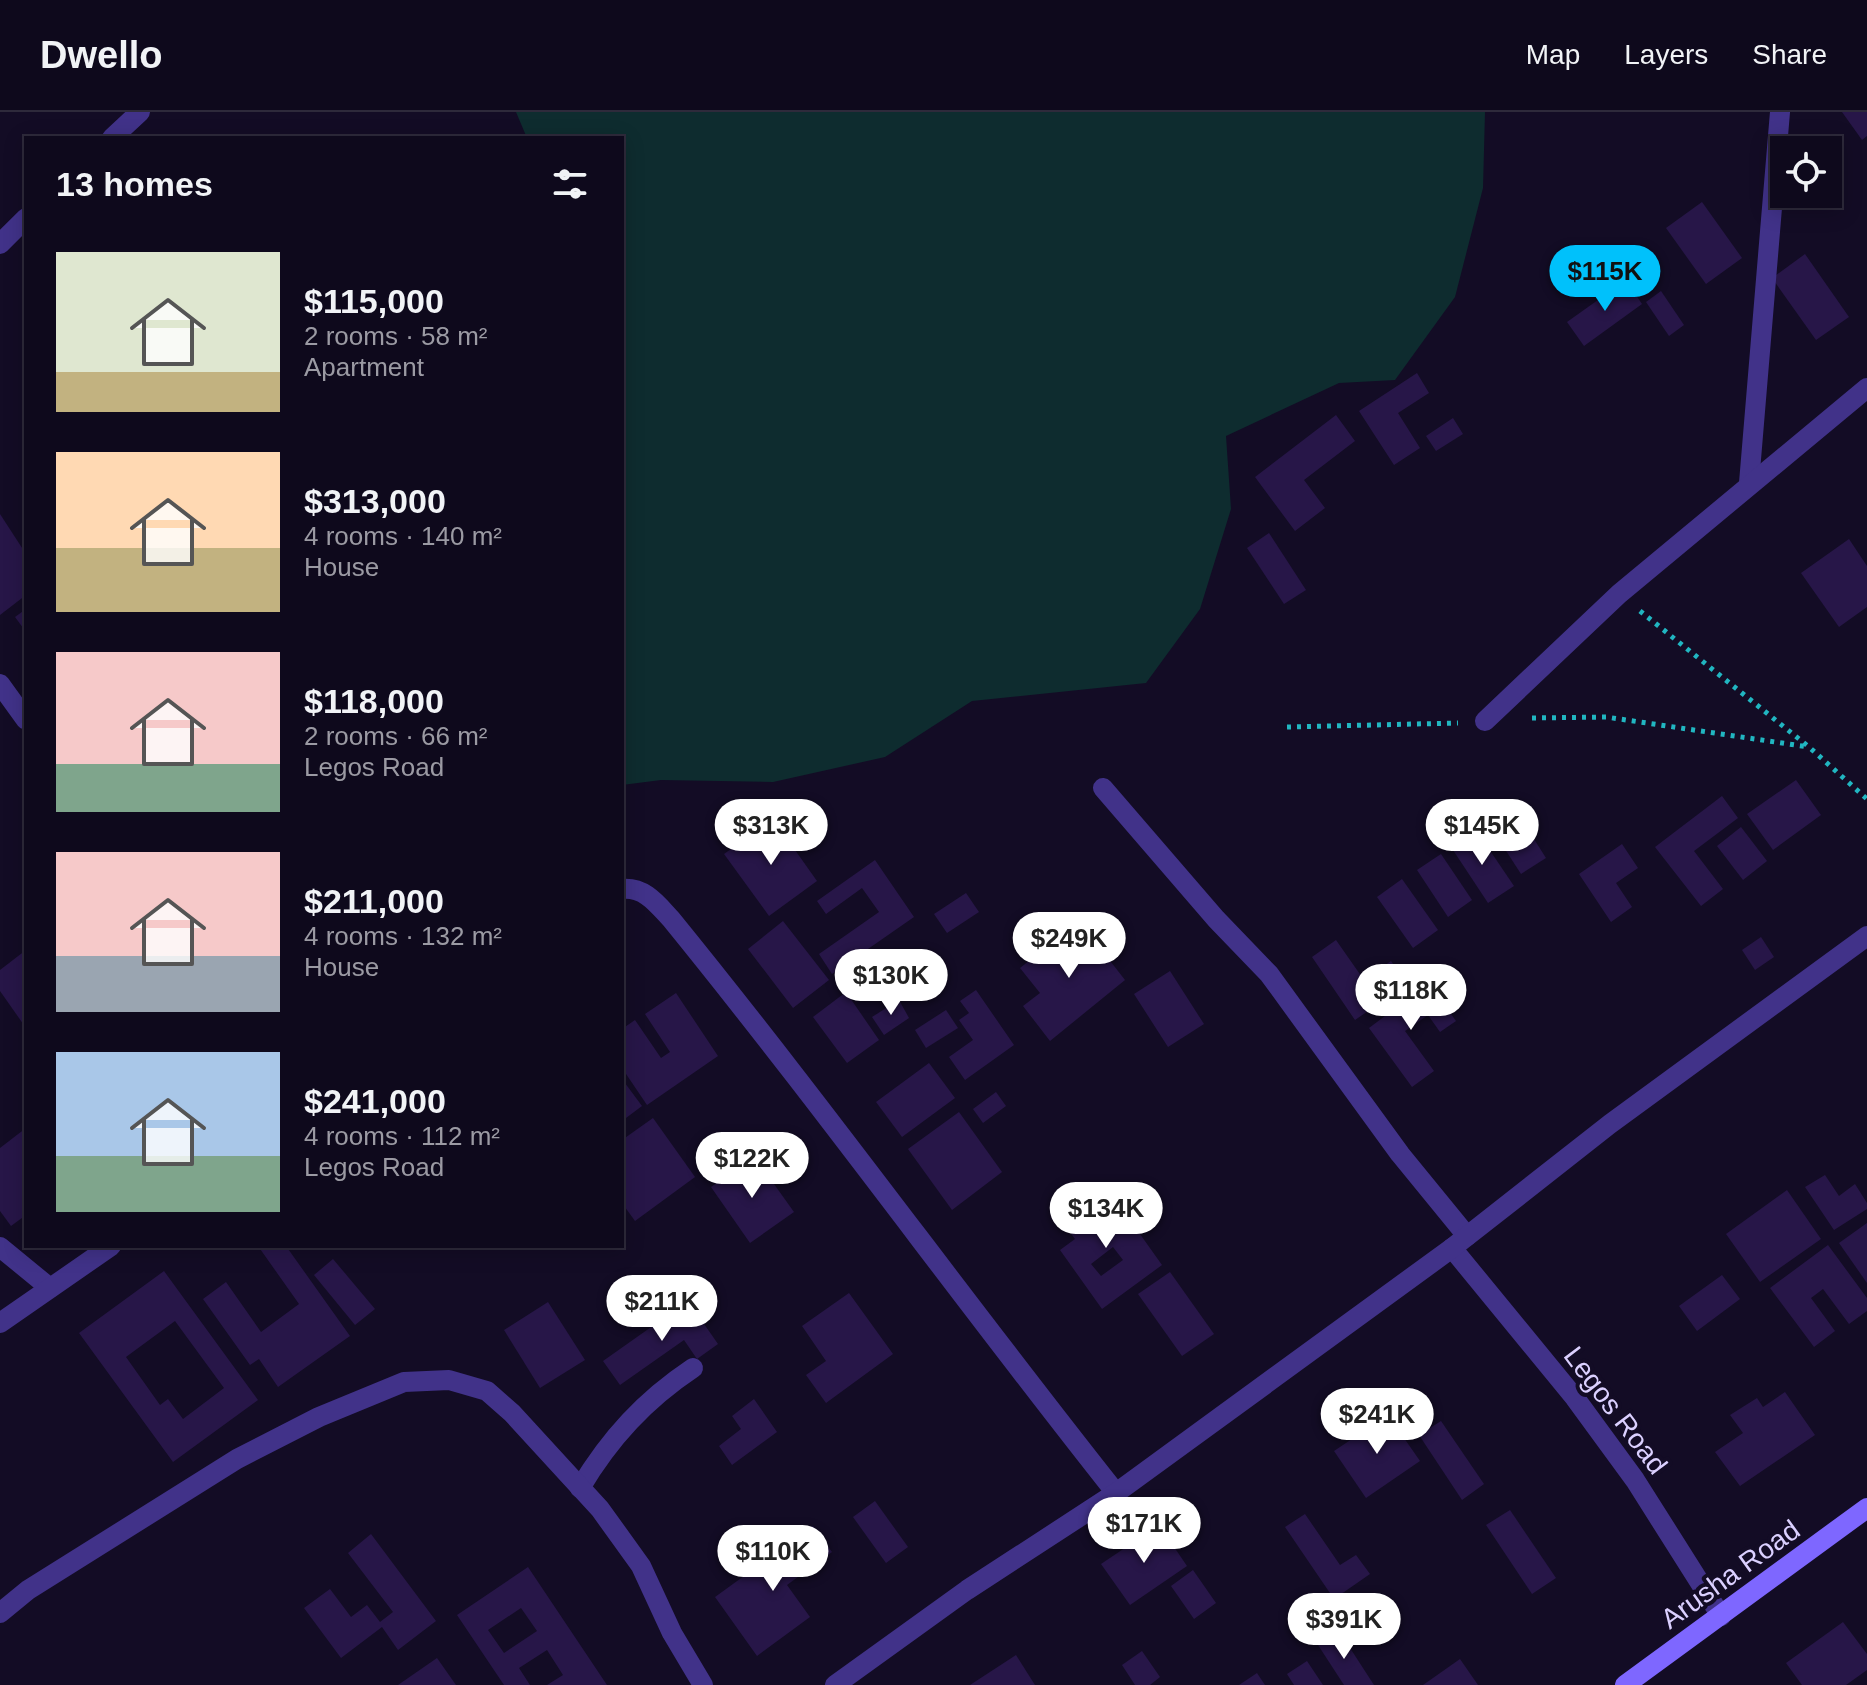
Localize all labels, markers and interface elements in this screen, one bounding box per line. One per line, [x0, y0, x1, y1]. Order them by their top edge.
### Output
text: Dwello [40, 34, 162, 76]
text: Map [1526, 39, 1580, 70]
text: Layers [1624, 39, 1708, 70]
text: Share [1752, 39, 1827, 70]
map controls [1770, 136, 1842, 208]
button: locate [1770, 136, 1842, 208]
icon: filters [548, 162, 592, 206]
text: 13 homes [56, 165, 213, 203]
pin: $115K [1549, 245, 1661, 313]
text: $115K [1567, 256, 1643, 286]
text: $115,000 [304, 282, 444, 320]
icon: home [120, 284, 216, 380]
text: 2 rooms · 58 m² [304, 321, 488, 351]
text: Apartment [304, 352, 424, 382]
text: $313,000 [304, 482, 446, 520]
icon: home [120, 484, 216, 580]
text: 4 rooms · 140 m² [304, 521, 502, 551]
text: House [304, 552, 379, 582]
text: $118,000 [304, 682, 444, 720]
icon: home [120, 684, 216, 780]
text: 2 rooms · 66 m² [304, 721, 488, 751]
text: Legos Road [304, 752, 444, 782]
pin: $313K [715, 799, 827, 867]
pin: $145K [1426, 799, 1538, 867]
text: $313K [733, 810, 809, 840]
text: $145K [1444, 810, 1520, 840]
text: $211,000 [304, 882, 444, 920]
icon: home [120, 884, 216, 980]
pin: $249K [1013, 912, 1125, 980]
text: 4 rooms · 132 m² [304, 921, 502, 951]
text: $249K [1031, 923, 1107, 953]
pin: $130K [835, 949, 947, 1017]
text: House [304, 952, 379, 982]
text: $130K [853, 960, 929, 990]
pin: $118K [1355, 964, 1467, 1032]
text: $118K [1373, 975, 1449, 1005]
text: $241,000 [304, 1082, 446, 1120]
icon: home [120, 1084, 216, 1180]
text: 4 rooms · 112 m² [304, 1121, 500, 1151]
pin: $122K [696, 1132, 808, 1200]
text: $122K [714, 1143, 790, 1173]
text: Legos Road [304, 1152, 444, 1182]
pin: $134K [1050, 1182, 1162, 1250]
text: $134K [1068, 1193, 1144, 1223]
pin: $211K [606, 1275, 718, 1343]
text: $211K [624, 1286, 700, 1316]
street label: Legos Road [1558, 1341, 1673, 1480]
pin: $241K [1321, 1388, 1433, 1456]
text: $241K [1339, 1399, 1415, 1429]
pin: $171K [1088, 1497, 1200, 1565]
text: $171K [1106, 1508, 1182, 1538]
street label: Arusha Road [1655, 1514, 1806, 1635]
pin: $110K [717, 1525, 829, 1593]
text: $110K [735, 1536, 811, 1566]
pin: $391K [1288, 1593, 1400, 1661]
text: $391K [1306, 1604, 1382, 1634]

